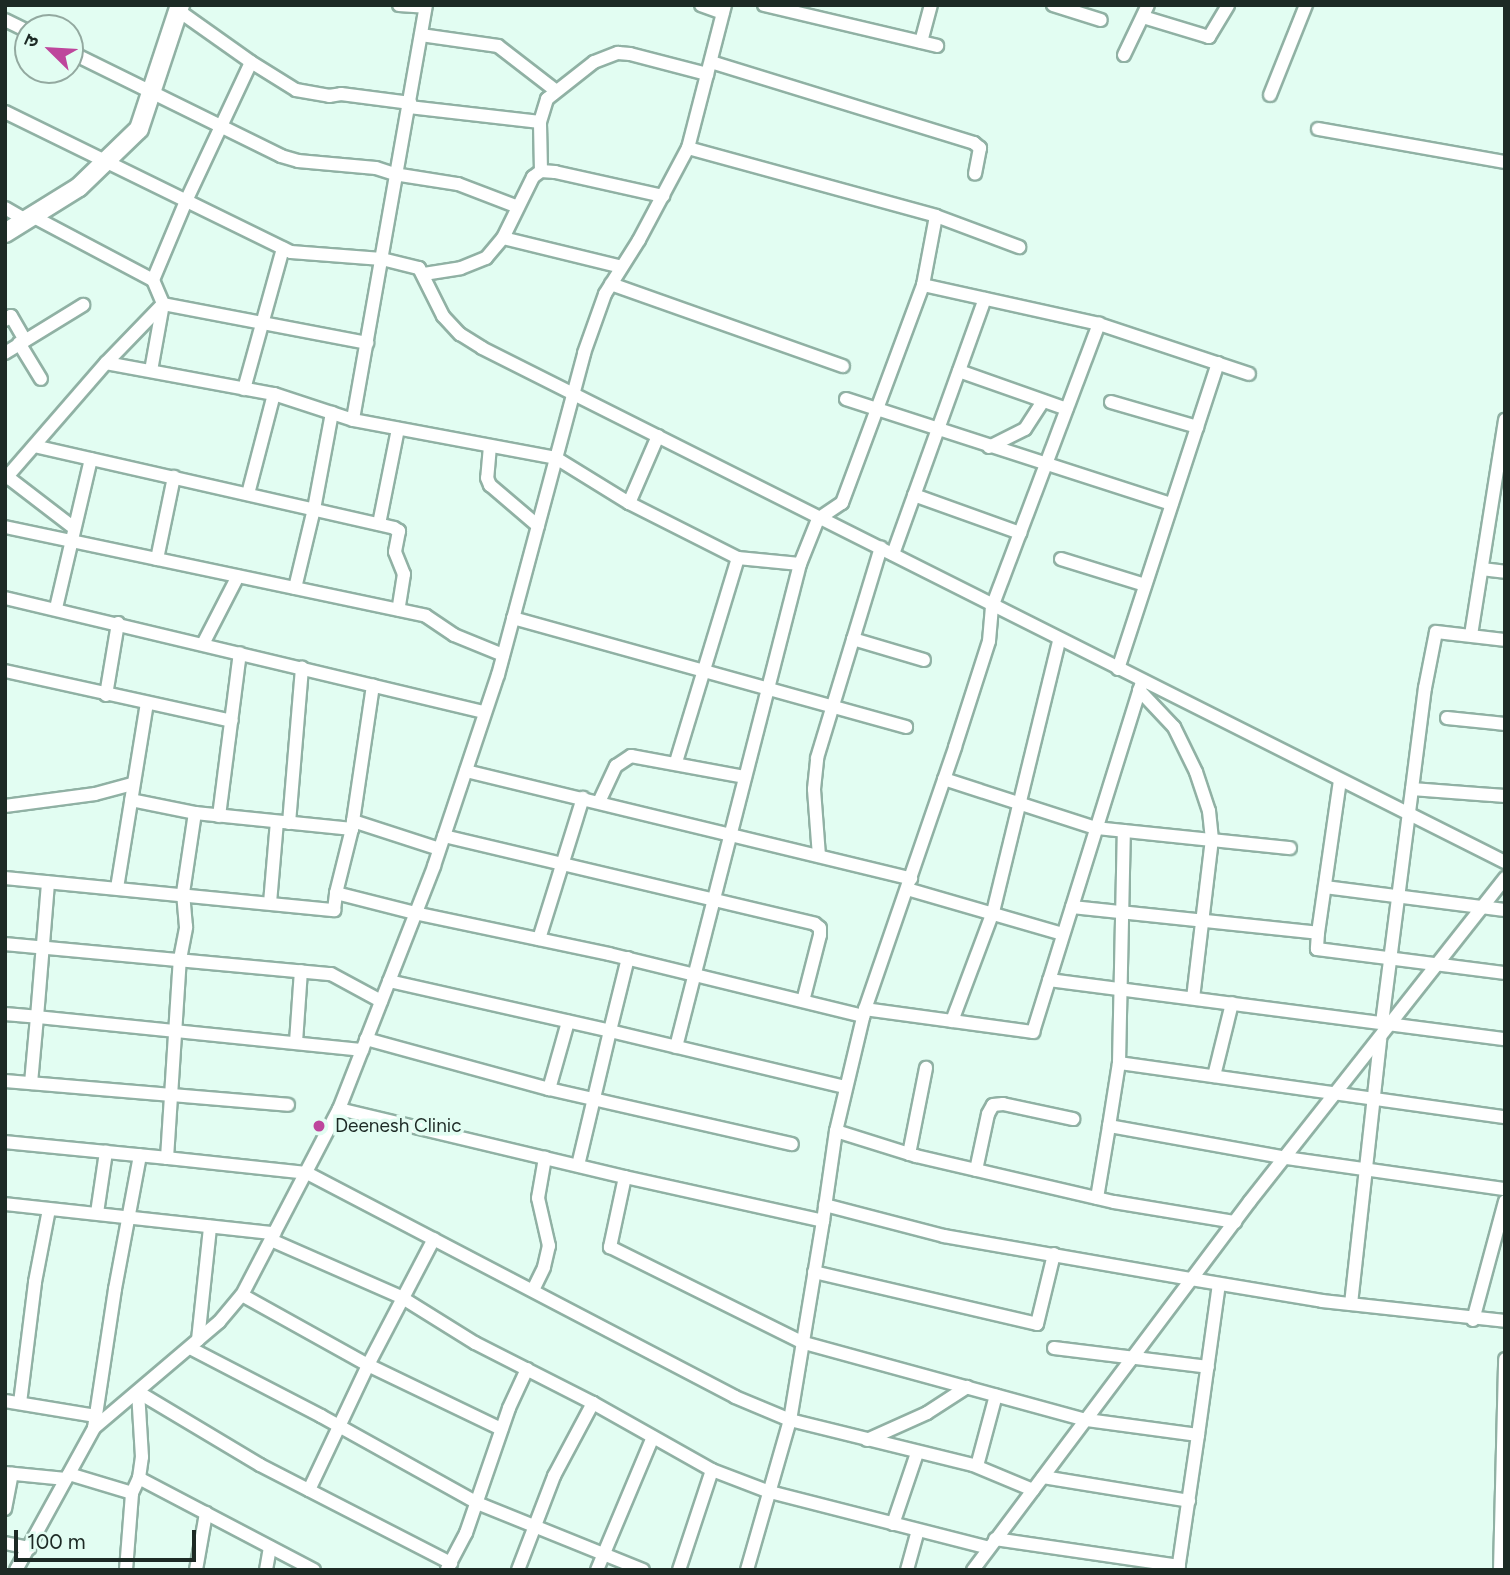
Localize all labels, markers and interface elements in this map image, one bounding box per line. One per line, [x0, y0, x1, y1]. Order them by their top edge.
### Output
north arrow [14, 14, 84, 84]
text: उ [18, 31, 44, 51]
place label: Deenesh Clinic [335, 1115, 462, 1137]
marker: Deenesh Clinic [309, 1116, 329, 1136]
scale bar [18, 1516, 200, 1560]
text: 100 m [27, 1529, 86, 1554]

